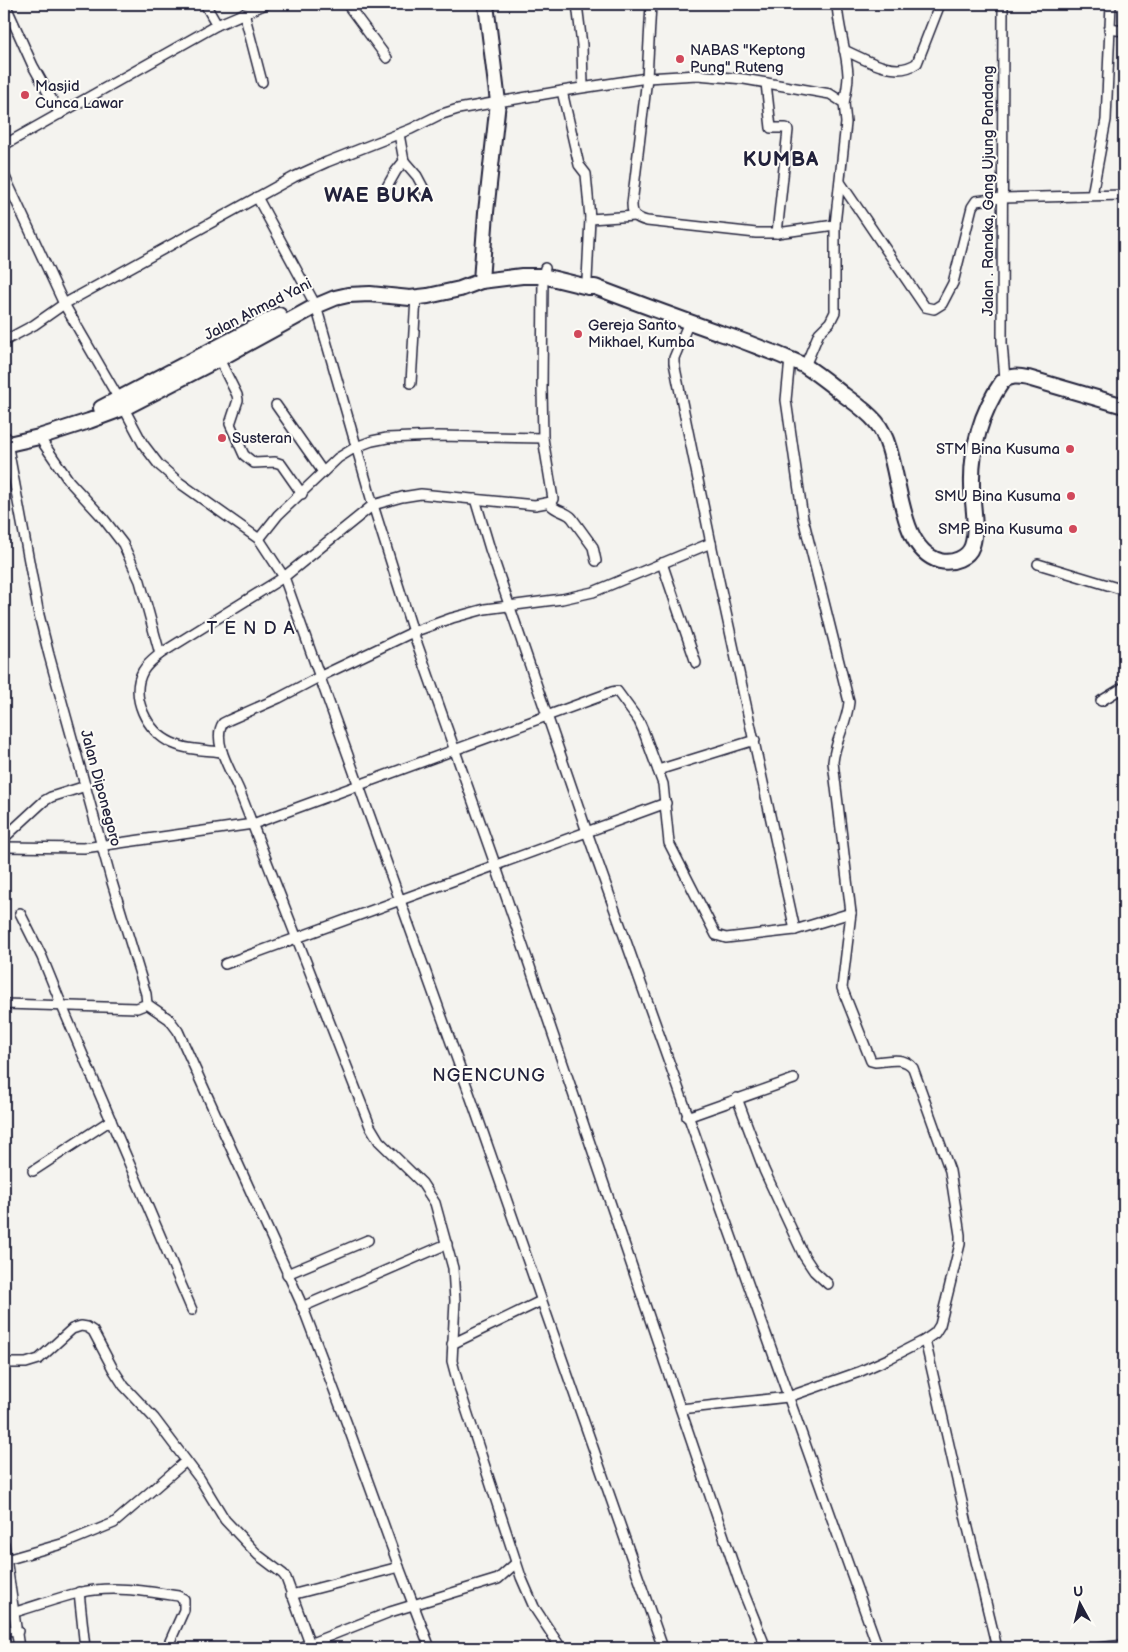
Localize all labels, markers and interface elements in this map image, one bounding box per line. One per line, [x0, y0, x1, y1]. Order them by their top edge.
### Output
place label: NABAS "Keptong Pung" Ruteng [690, 41, 805, 77]
marker: NABAS "Keptong Pung" Ruteng [674, 53, 686, 65]
street label: Jalan . Ranaka, Gang Ujung Pandang [979, 66, 998, 316]
place label: Masjid Cunca Lawar [35, 77, 124, 113]
marker: Masjid Cunca Lawar [19, 89, 31, 101]
district label: KUMBA [743, 148, 819, 172]
district label: WAE BUKA [324, 184, 434, 208]
street label: Jalan Ahmad Yani [201, 274, 315, 345]
place label: Gereja Santo Mikhael, Kumba [588, 316, 695, 352]
marker: Gereja Santo Mikhael, Kumba [572, 328, 584, 340]
place label: Susteran [232, 429, 292, 448]
marker: Susteran [216, 432, 228, 444]
place label: STM Bina Kusuma [936, 440, 1060, 459]
marker: STM Bina Kusuma [1064, 443, 1076, 455]
place label: SMU Bina Kusuma [935, 487, 1061, 506]
marker: SMU Bina Kusuma [1065, 490, 1077, 502]
place label: SMP Bina Kusuma [938, 520, 1063, 539]
marker: SMP Bina Kusuma [1067, 523, 1079, 535]
district label: T E N D A [207, 618, 295, 639]
street label: Jalan Diponegoro [76, 728, 125, 849]
district label: NGENCUNG [432, 1065, 546, 1086]
north arrow [1056, 1580, 1106, 1630]
text: U [1072, 1583, 1084, 1601]

